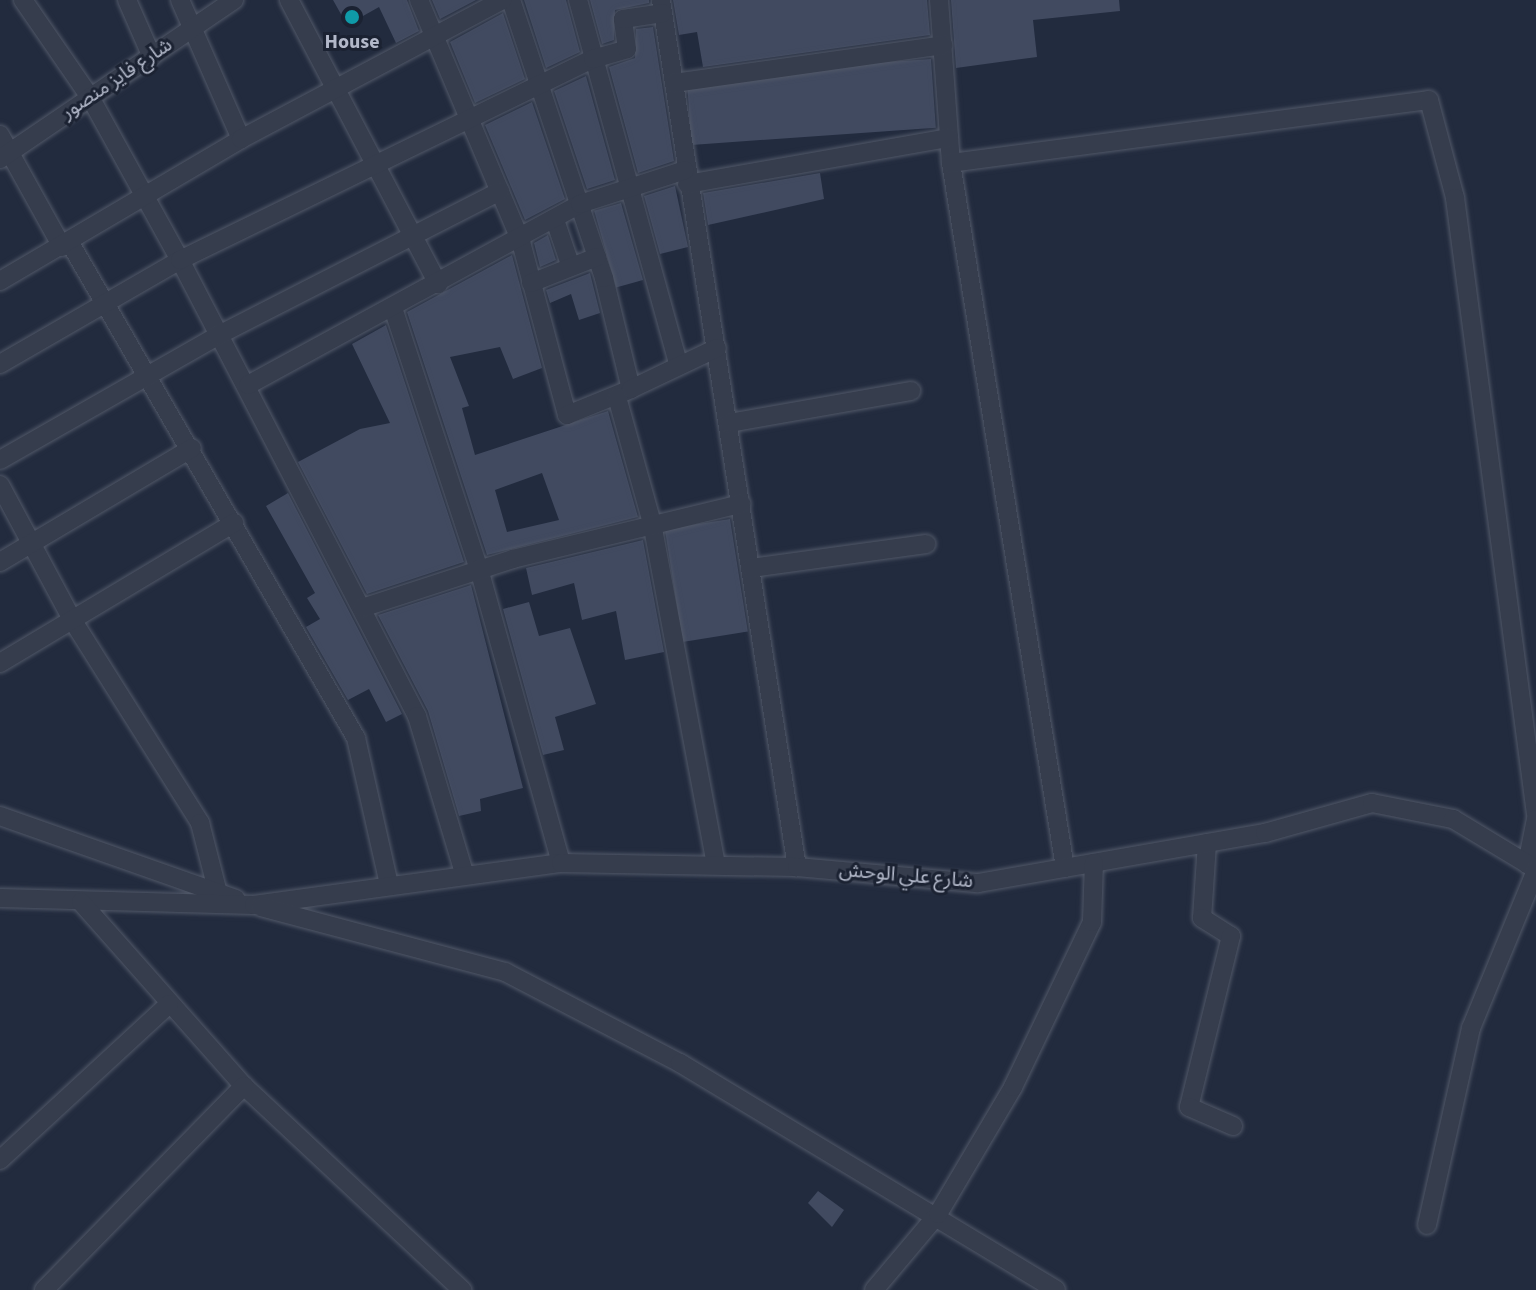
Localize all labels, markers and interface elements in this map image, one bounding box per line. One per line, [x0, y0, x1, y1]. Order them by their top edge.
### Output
marker: House [343, 8, 361, 26]
place label: House [324, 30, 380, 54]
street label: شارع فايز منصور [57, 33, 177, 125]
street label: شارع علي الوحش [838, 858, 974, 894]

